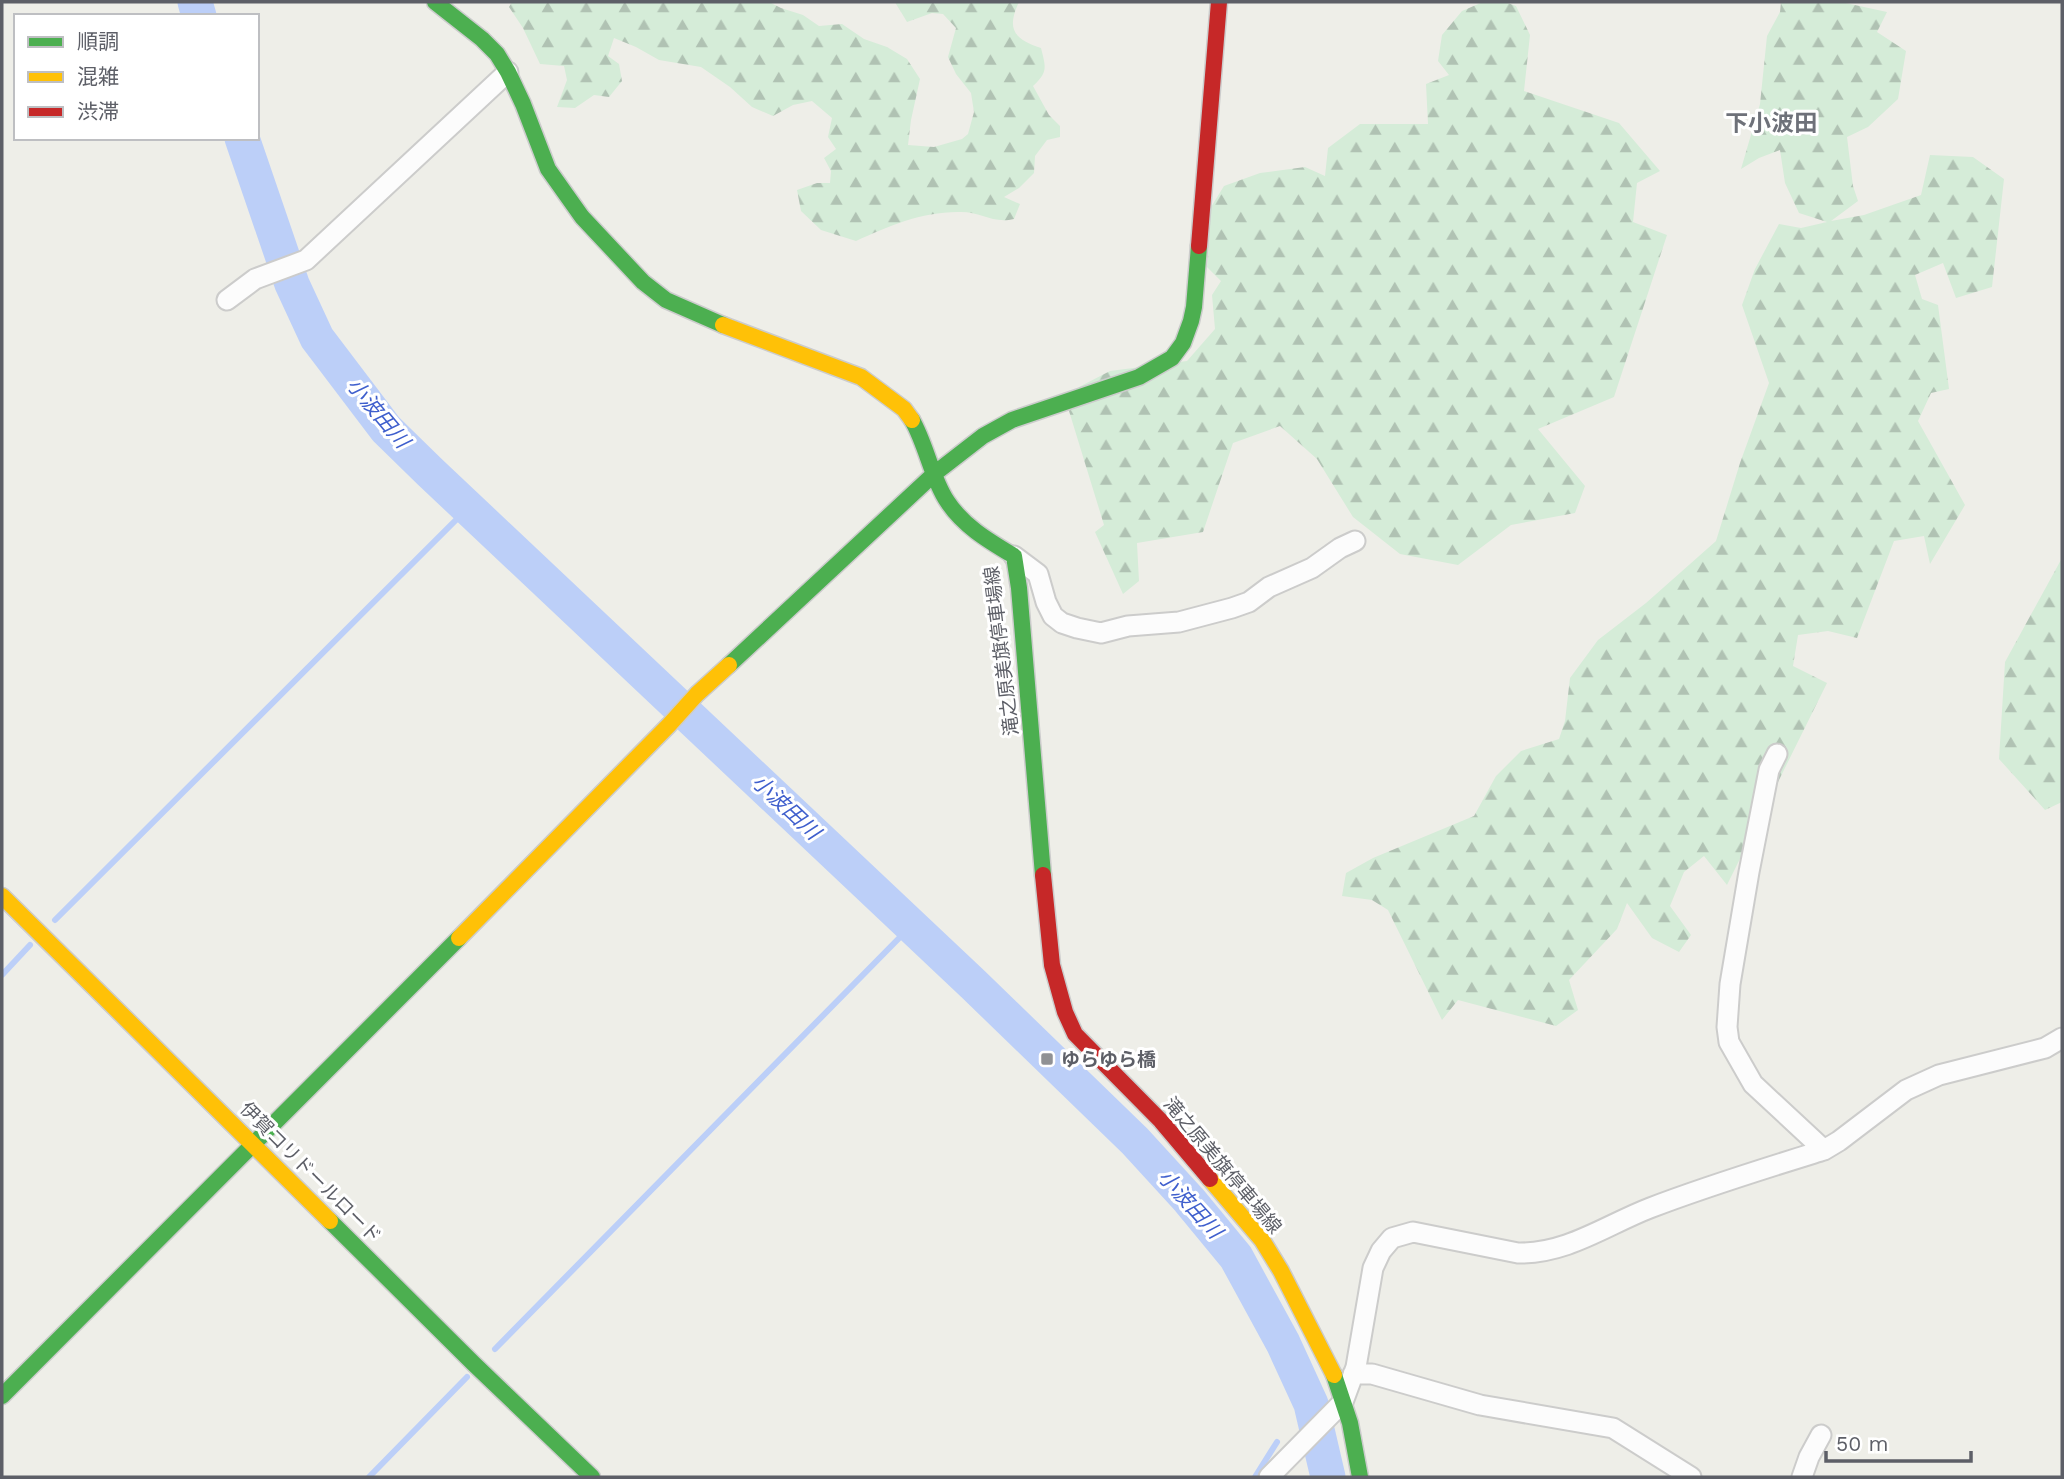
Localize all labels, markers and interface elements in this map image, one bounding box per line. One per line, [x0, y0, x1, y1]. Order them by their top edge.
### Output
legend [14, 14, 259, 140]
text: 順調 [77, 29, 119, 54]
text: 混雑 [77, 64, 119, 89]
text: 渋滞 [77, 99, 119, 124]
district label: 下小波田 [1725, 110, 1817, 137]
water label: 小波田川 [342, 372, 416, 454]
street label: 滝之原美旗停車場線 [980, 565, 1023, 737]
water label: 小波田川 [747, 769, 827, 846]
place label: ゆらゆら橋 [1061, 1048, 1156, 1071]
marker: ゆらゆら橋 [1039, 1051, 1055, 1067]
street label: 滝之原美旗停車場線 [1159, 1092, 1286, 1238]
street label: 伊賀コリドールロード [235, 1097, 386, 1248]
water label: 小波田川 [1153, 1164, 1229, 1245]
scale bar [1826, 1420, 1971, 1464]
text: 50 m [1836, 1431, 1888, 1456]

